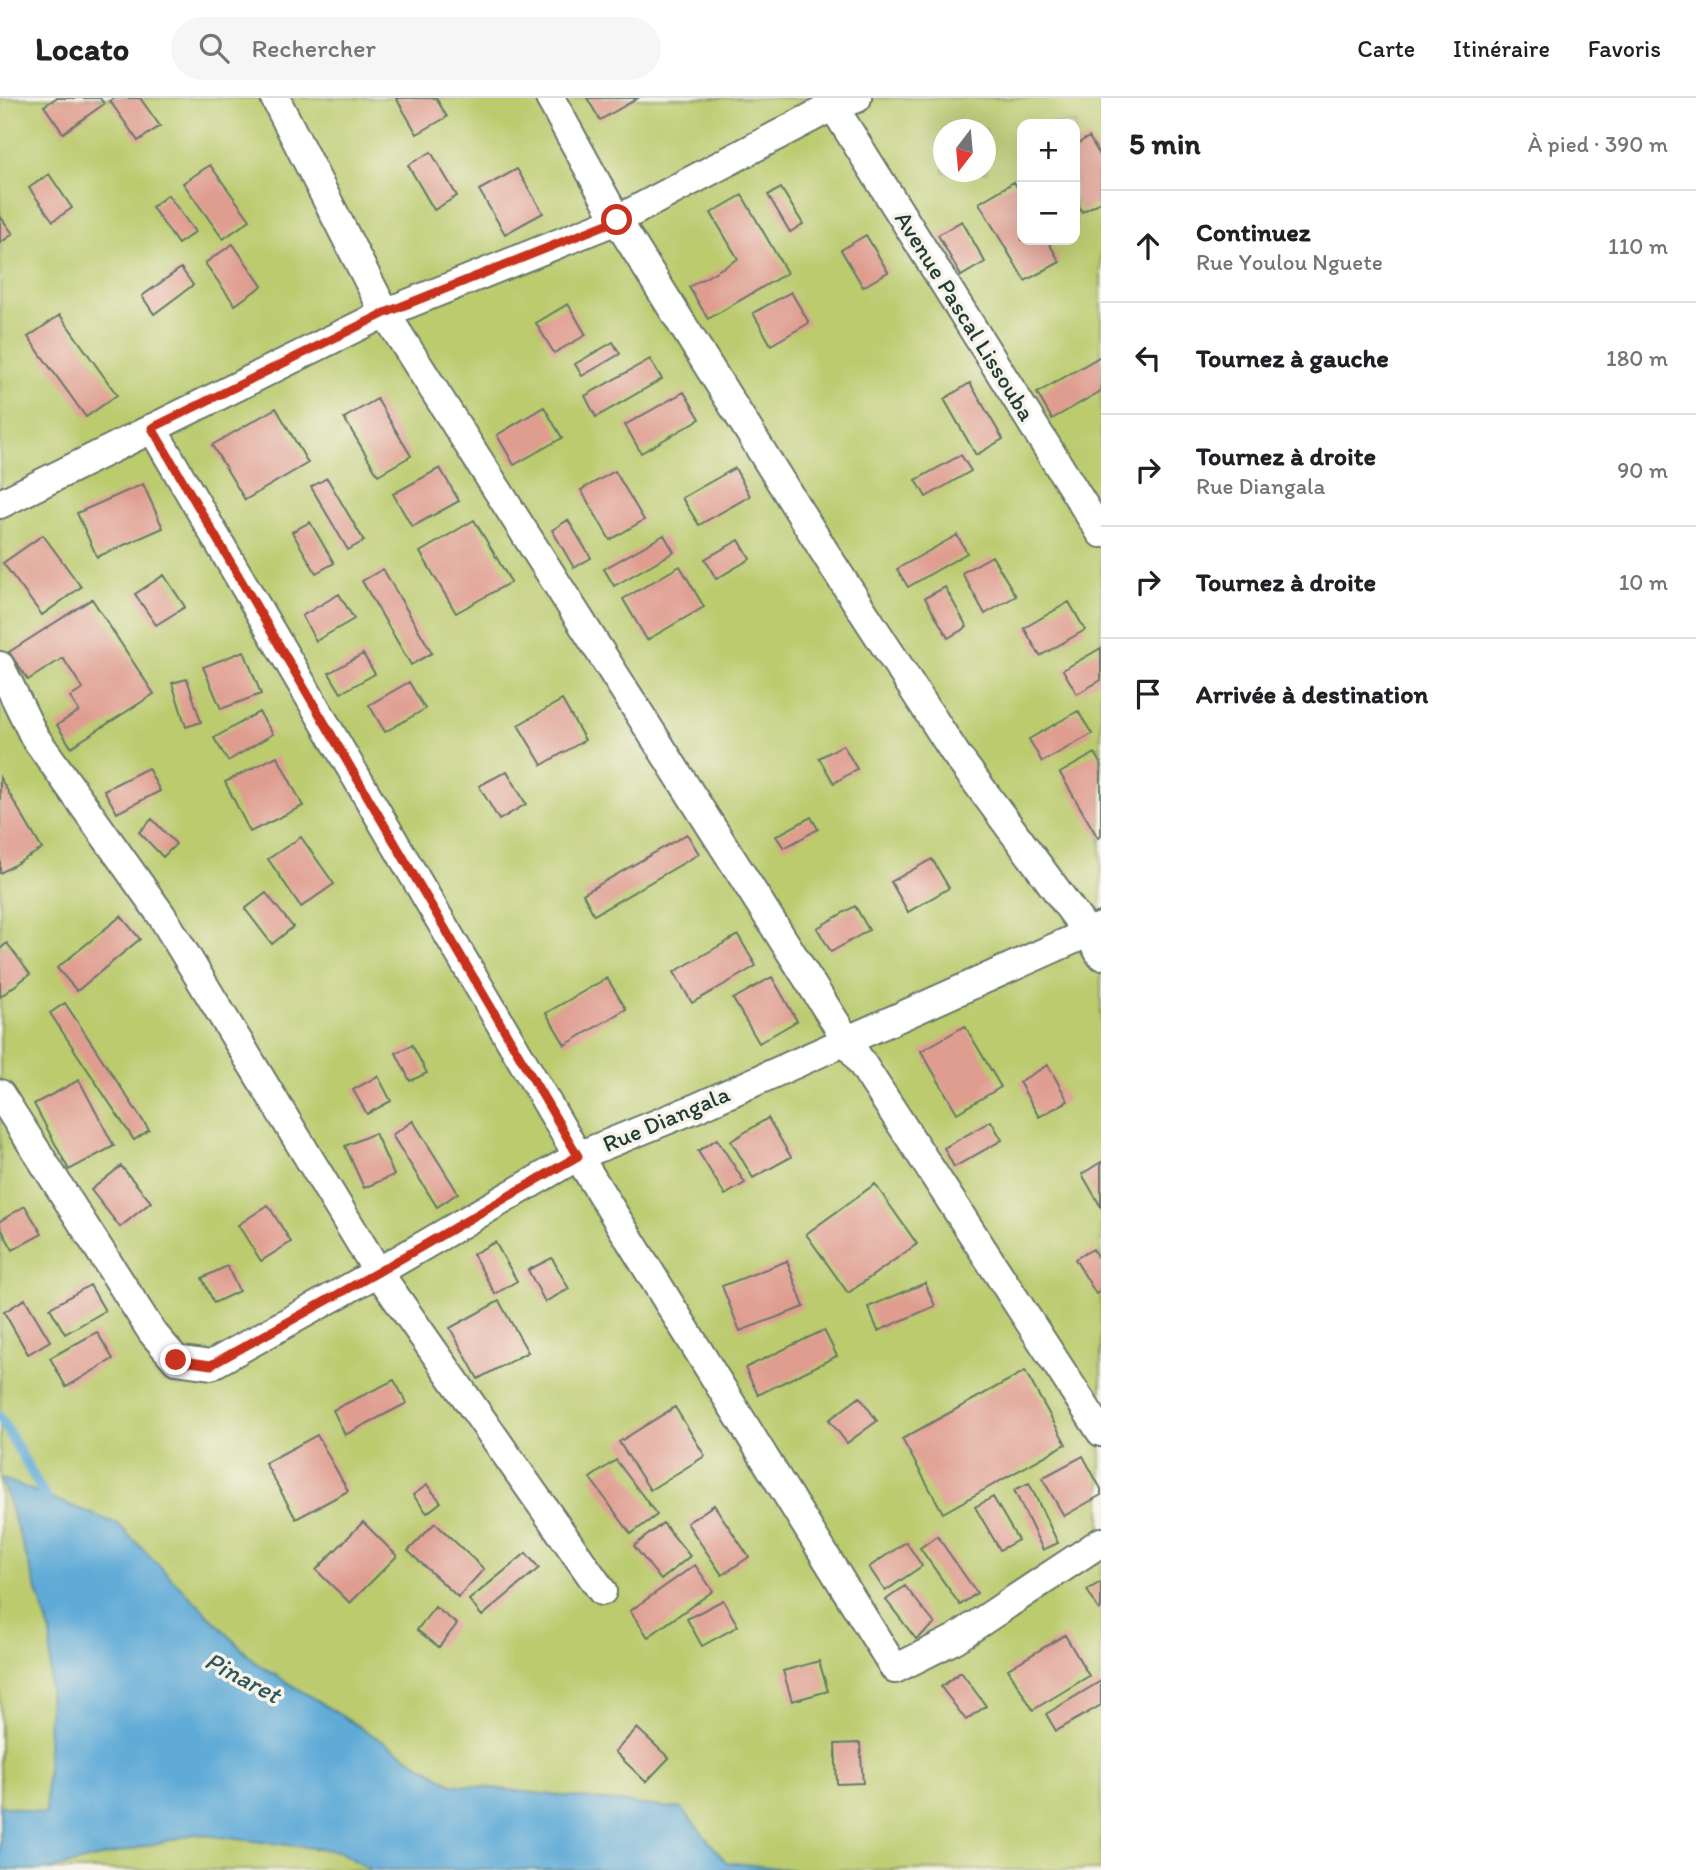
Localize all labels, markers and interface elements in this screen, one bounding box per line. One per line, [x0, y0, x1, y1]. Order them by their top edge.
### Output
search box [171, 17, 661, 80]
text: Locato [35, 29, 129, 68]
icon: search [195, 29, 233, 67]
text: Rechercher [251, 32, 376, 64]
text: Carte [1357, 34, 1415, 63]
text: Itinéraire [1453, 34, 1550, 63]
text: Favoris [1588, 34, 1661, 63]
north arrow [933, 119, 996, 182]
map controls [1017, 119, 1080, 245]
button: + [1017, 119, 1080, 182]
text: 5 min [1129, 125, 1200, 162]
text: À pied · 390 m [1528, 130, 1668, 158]
button: − [1017, 182, 1080, 245]
route start [601, 204, 632, 235]
street label: Avenue Pascal Lissouba [889, 205, 1042, 426]
text: Continuez [1196, 216, 1311, 248]
icon: ahead [1129, 227, 1167, 265]
text: 110 m [1608, 232, 1668, 260]
text: Rue Youlou Nguete [1196, 248, 1383, 276]
icon: left [1129, 339, 1167, 377]
text: Tournez à gauche [1196, 342, 1389, 374]
text: 180 m [1606, 344, 1668, 372]
text: Tournez à droite [1196, 440, 1376, 472]
icon: right [1129, 451, 1167, 489]
text: 90 m [1617, 456, 1668, 484]
text: Rue Diangala [1196, 472, 1326, 500]
icon: right [1129, 563, 1167, 601]
text: Tournez à droite [1196, 566, 1376, 598]
text: 10 m [1619, 568, 1668, 596]
icon: arrive [1129, 675, 1167, 713]
text: Arrivée à destination [1196, 678, 1428, 710]
street label: Rue Diangala [598, 1079, 734, 1158]
route end [160, 1344, 191, 1375]
water label: Pinaret [200, 1644, 288, 1711]

